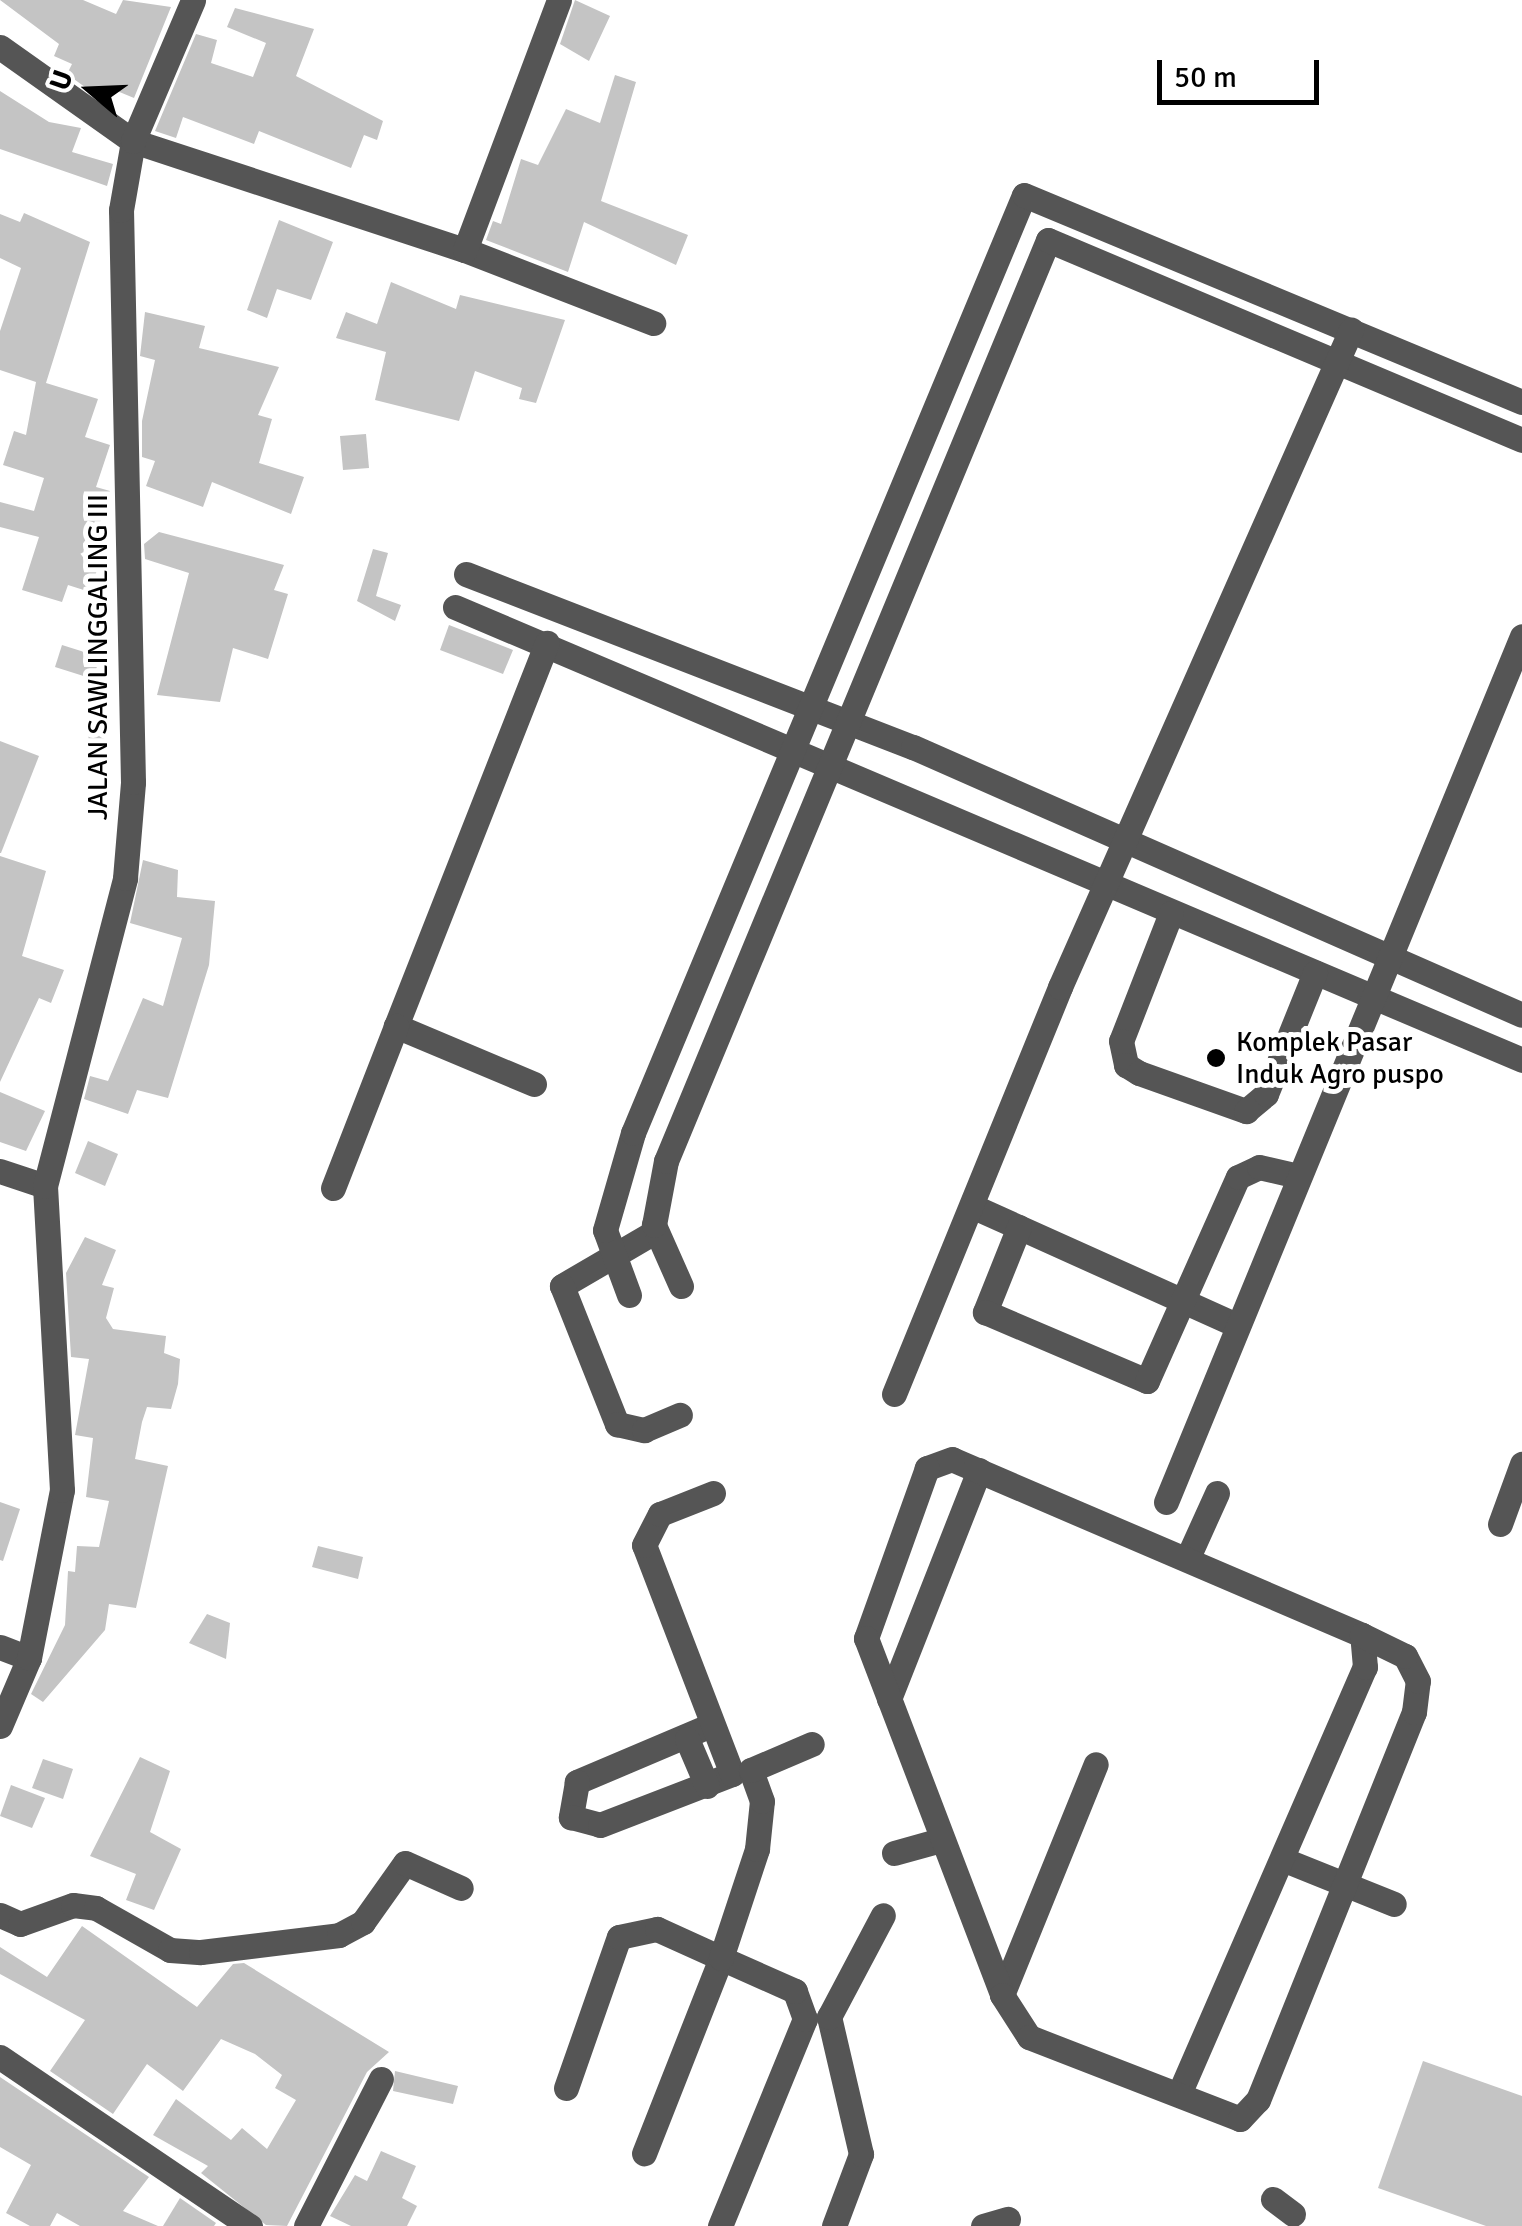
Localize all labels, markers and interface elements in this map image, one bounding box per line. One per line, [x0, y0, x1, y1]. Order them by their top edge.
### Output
north arrow [40, 40, 140, 140]
scale bar [1162, 40, 1324, 102]
text: 50 m [1174, 59, 1237, 96]
text: U [42, 66, 81, 95]
street label: JALAN SAWLINGGALING III [81, 494, 115, 820]
place label: Komplek Pasar Induk Agro puspo [1236, 1025, 1444, 1091]
marker: Komplek Pasar Induk Agro puspo [1205, 1047, 1227, 1069]

